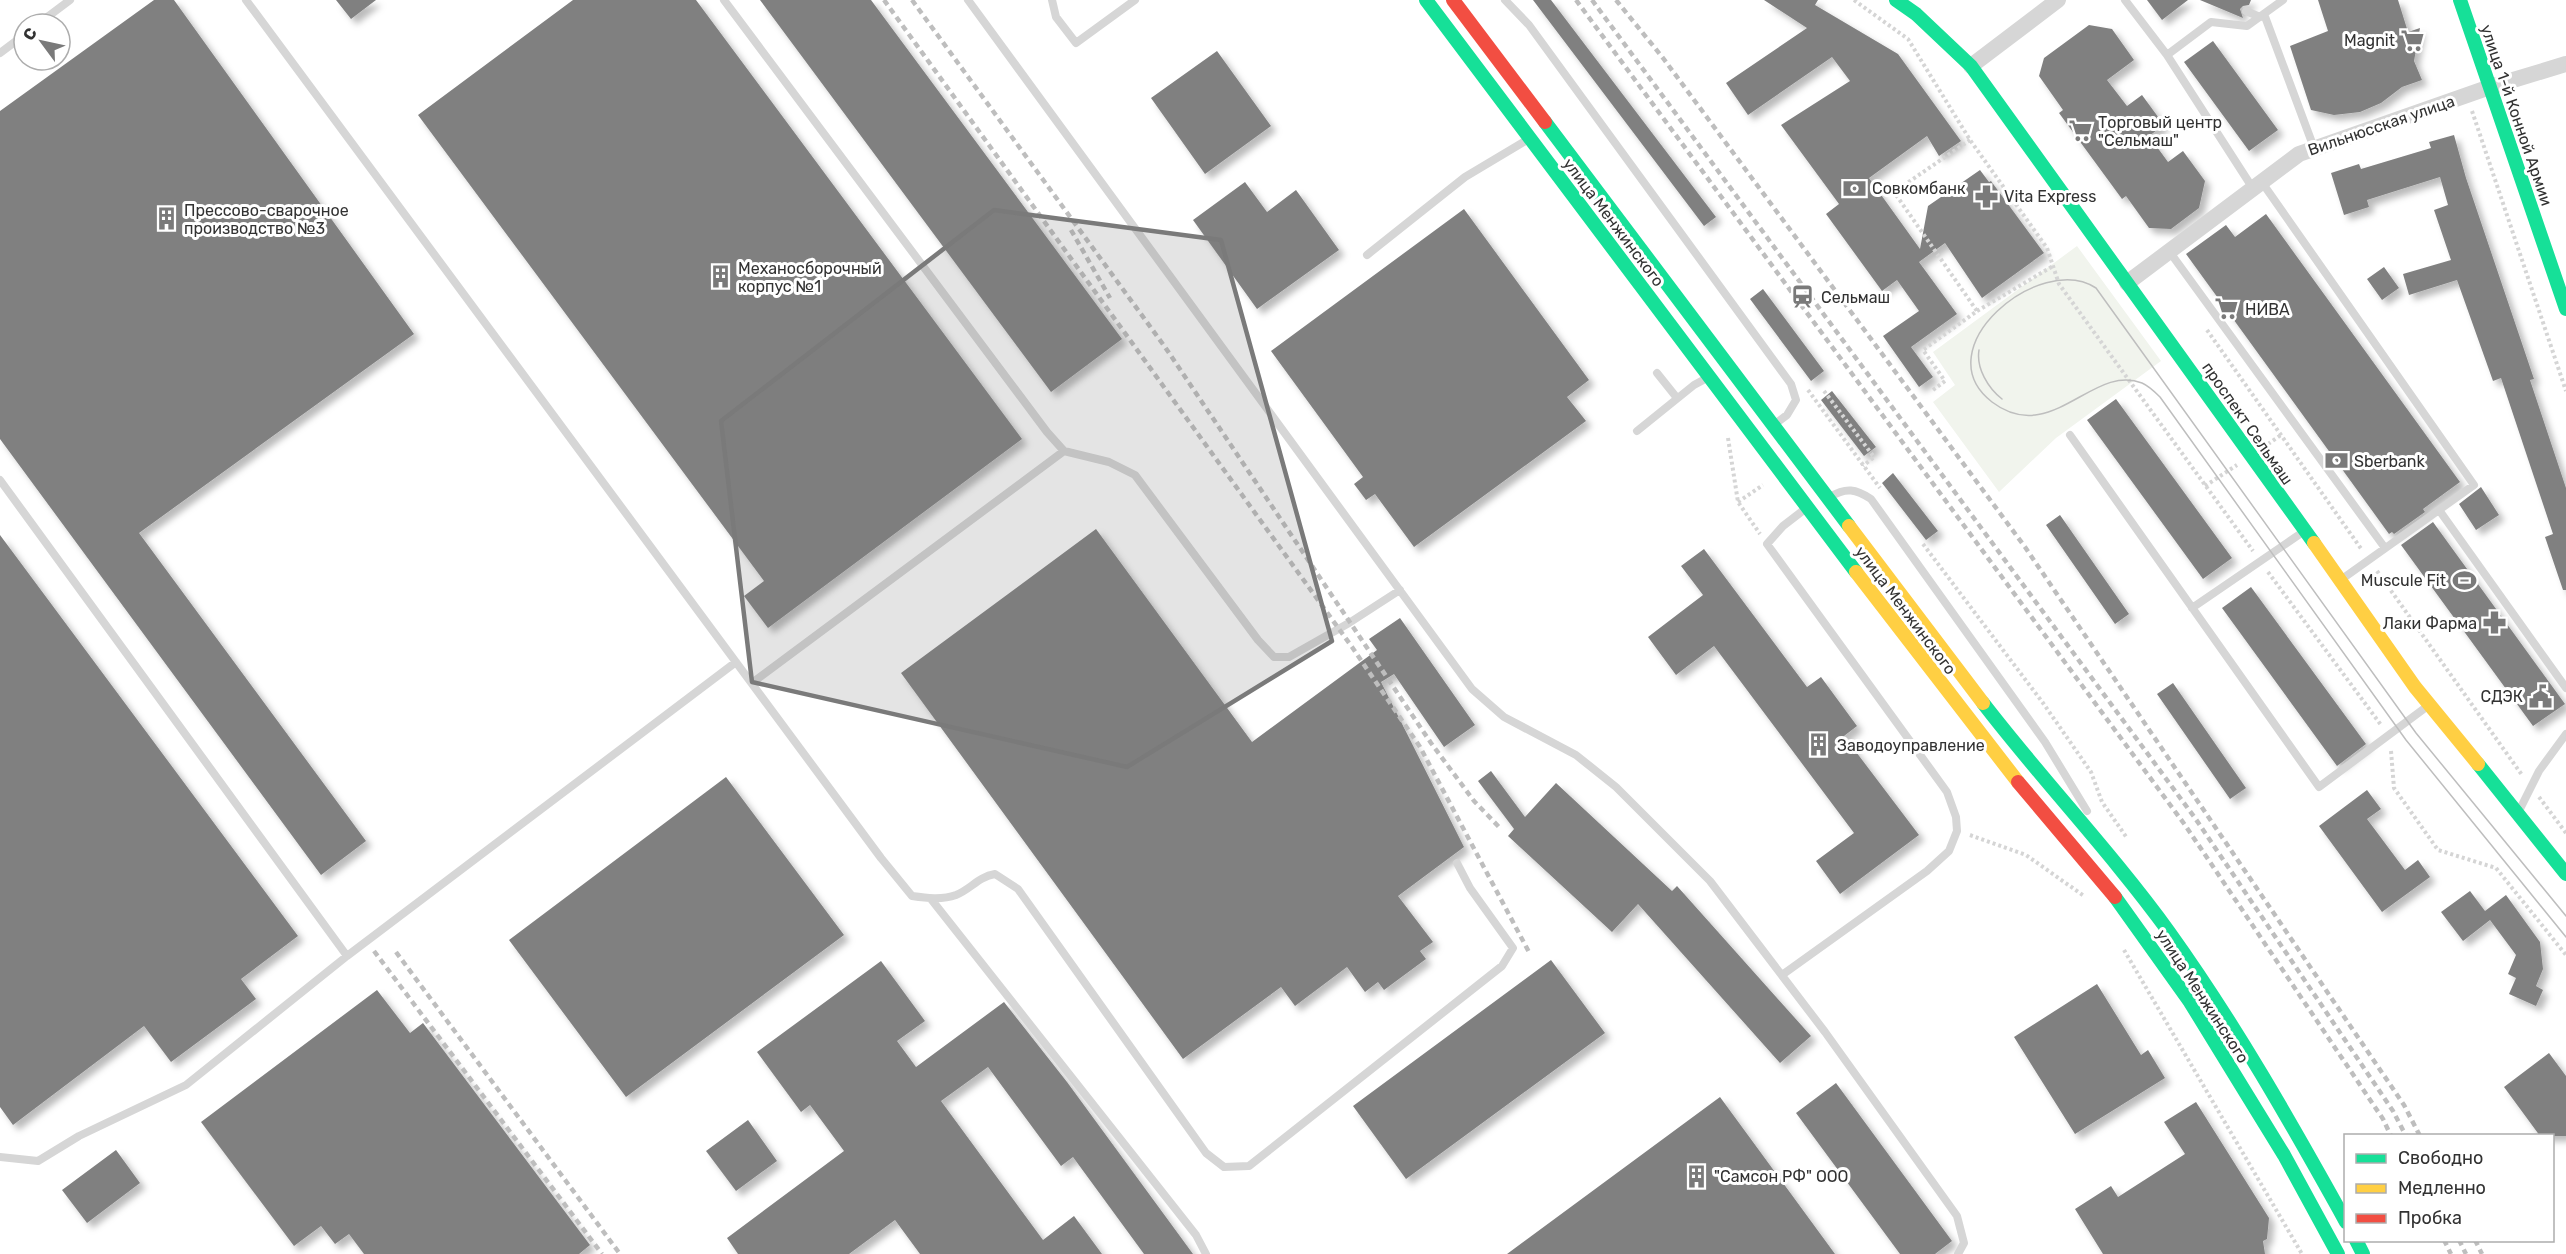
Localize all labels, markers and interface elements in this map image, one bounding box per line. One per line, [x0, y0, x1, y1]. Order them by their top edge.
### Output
north arrow [12, 12, 72, 72]
street label: улица 1-й Конной Армии [2477, 22, 2556, 208]
text: С [19, 24, 41, 44]
supermarket icon: Magnit [2400, 27, 2426, 53]
place label: Magnit [2344, 31, 2395, 50]
street label: Вильнюсская улица [2305, 91, 2457, 160]
place label: Торговый центр "Сельмаш" [2098, 113, 2222, 150]
supermarket icon: Торговый центр "Сельмаш" [2067, 118, 2093, 144]
street label: улица Менжинского [1559, 154, 1668, 290]
bank icon: Совкомбанк [1841, 175, 1867, 201]
place label: Совкомбанк [1872, 179, 1966, 198]
pharmacy icon: Vita Express [1973, 183, 1999, 209]
place label: Vita Express [2004, 187, 2096, 206]
place label: Прессово-сварочное производство №3 [184, 201, 349, 238]
building icon: Прессово-сварочное производство №3 [153, 206, 179, 232]
place label: Механосборочный корпус №1 [738, 259, 882, 296]
building icon: Механосборочный корпус №1 [707, 264, 733, 290]
station icon: Сельмаш [1790, 284, 1816, 310]
place label: Сельмаш [1821, 288, 1890, 307]
supermarket icon: НИВА [2214, 296, 2240, 322]
place label: НИВА [2245, 300, 2290, 319]
street label: проспект Сельмаш [2198, 358, 2297, 488]
bank icon: Sberbank [2323, 448, 2349, 474]
place label: Sberbank [2354, 452, 2426, 471]
street label: улица Менжинского [1851, 542, 1960, 678]
sports icon: Muscule Fit [2451, 567, 2477, 593]
place label: Muscule Fit [2361, 571, 2446, 590]
pharmacy icon: Лаки Фарма [2482, 610, 2508, 636]
place label: Лаки Фарма [2383, 614, 2477, 633]
public building icon: СДЭК [2528, 683, 2554, 709]
place label: СДЭК [2481, 687, 2523, 706]
building icon: Заводоуправление [1806, 732, 1832, 758]
place label: Заводоуправление [1837, 736, 1985, 755]
street label: улица Менжинского [2152, 926, 2253, 1067]
legend [2344, 1134, 2554, 1242]
text: Свободно [2398, 1147, 2483, 1169]
building icon: "Самсон РФ" ООО [1683, 1163, 1709, 1189]
place label: "Самсон РФ" ООО [1714, 1167, 1848, 1186]
text: Медленно [2398, 1177, 2486, 1199]
text: Пробка [2398, 1207, 2462, 1229]

